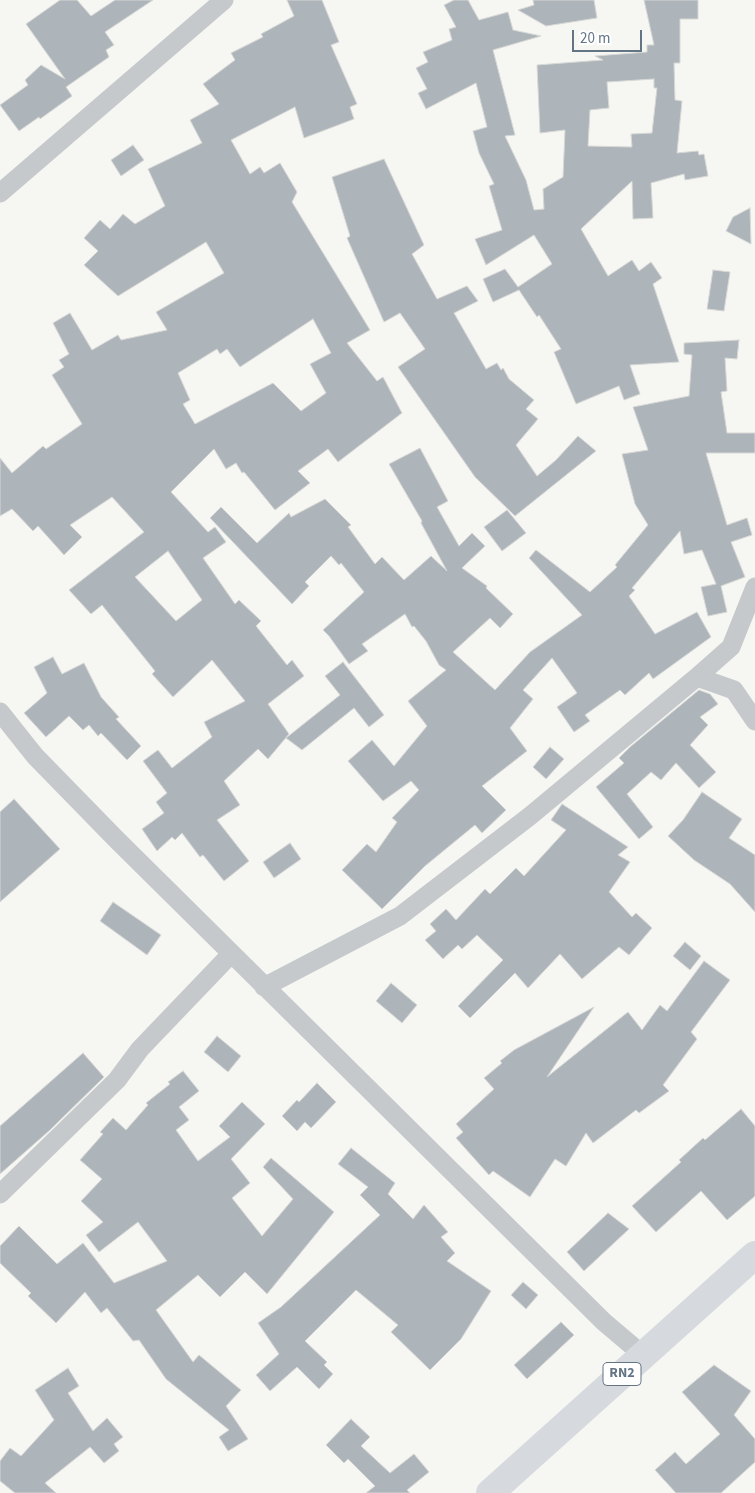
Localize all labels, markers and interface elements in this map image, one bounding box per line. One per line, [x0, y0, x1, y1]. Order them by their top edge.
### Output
scale bar [575, 20, 645, 52]
text: 20 m [580, 28, 610, 49]
road number: RN2 [603, 1362, 641, 1386]

